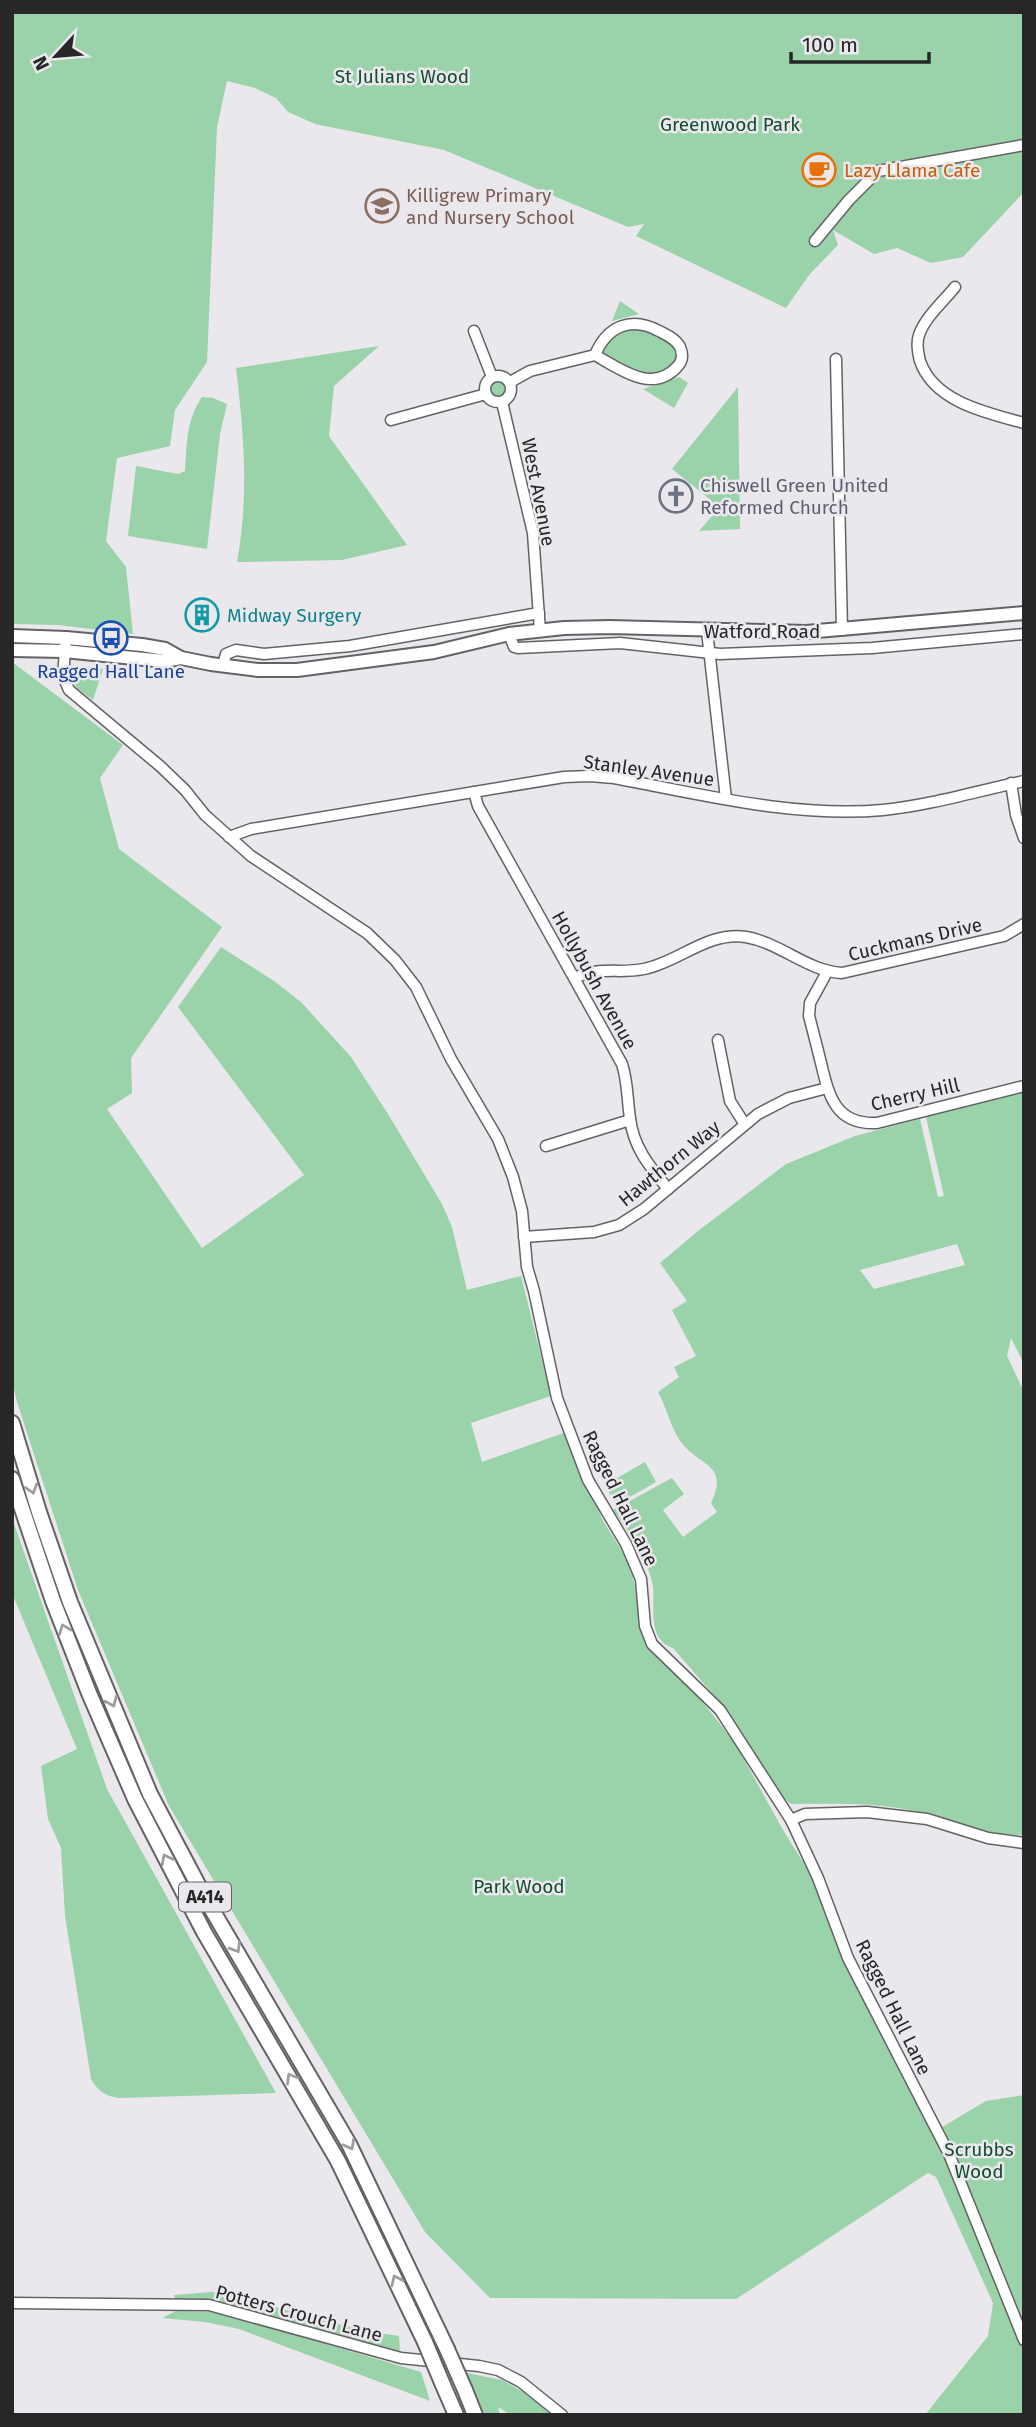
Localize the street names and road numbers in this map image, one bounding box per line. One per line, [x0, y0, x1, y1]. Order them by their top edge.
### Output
street label: West Avenue [517, 436, 560, 548]
street label: Watford Road [704, 620, 820, 643]
street label: Stanley Avenue [582, 750, 716, 791]
street label: Hollybush Avenue [547, 907, 642, 1053]
street label: Cuckmans Drive [846, 913, 984, 966]
street label: Cherry Hill [868, 1073, 962, 1116]
street label: Hawthorn Way [614, 1115, 725, 1211]
street label: Ragged Hall Lane [578, 1427, 663, 1570]
road number: A414 [179, 1882, 231, 1912]
street label: Ragged Hall Lane [851, 1936, 936, 2079]
street label: Potters Crouch Lane [213, 2280, 385, 2347]

